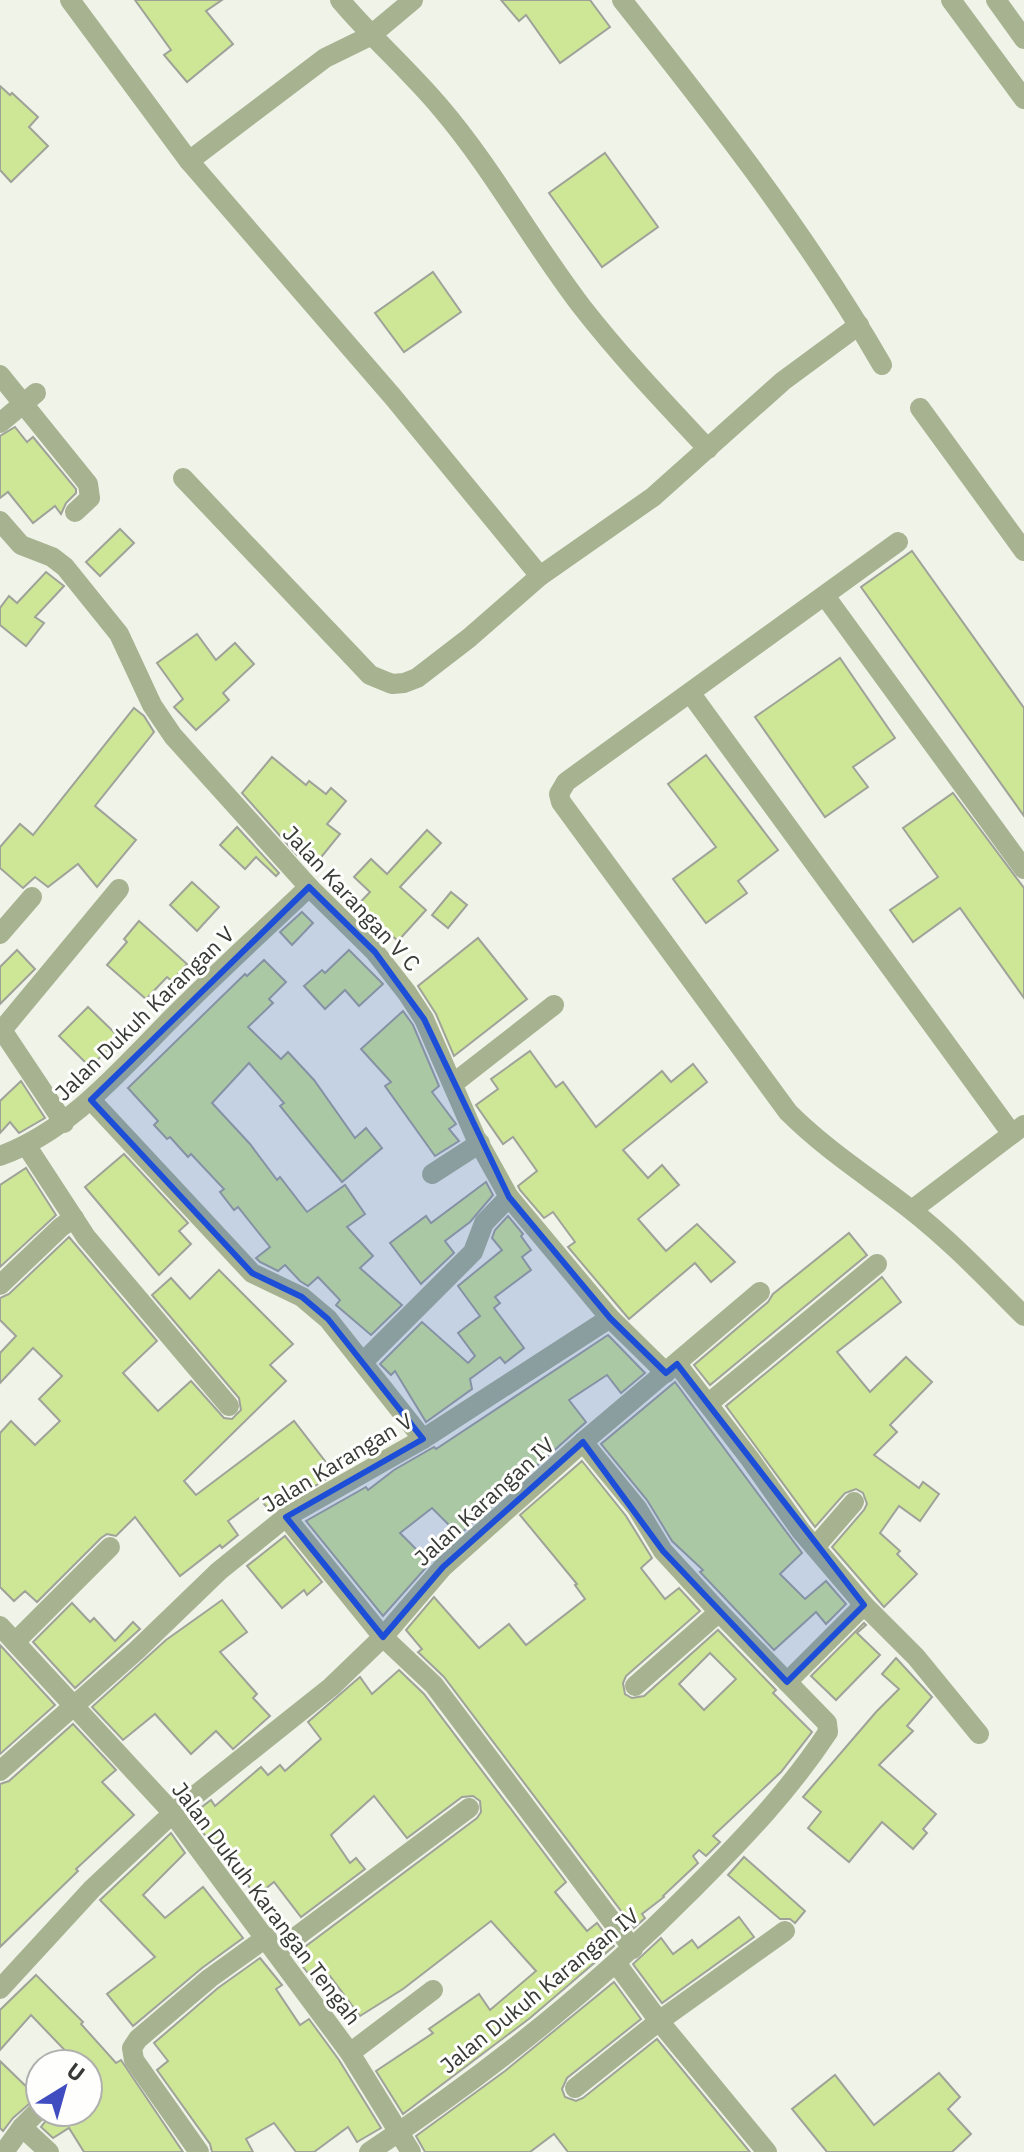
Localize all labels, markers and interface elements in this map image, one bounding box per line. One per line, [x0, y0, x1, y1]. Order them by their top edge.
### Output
street label: Jalan Karangan V C [277, 819, 427, 977]
street label: Jalan Dukuh Karangan V [48, 919, 240, 1107]
street label: Jalan Karangan V [257, 1406, 417, 1518]
street label: Jalan Karangan IV [408, 1430, 560, 1572]
street label: Jalan Dukuh Karangan Tengah [166, 1776, 368, 2030]
street label: Jalan Dukuh Karangan IV [434, 1901, 644, 2079]
north arrow [24, 2048, 104, 2128]
text: U [62, 2055, 91, 2088]

